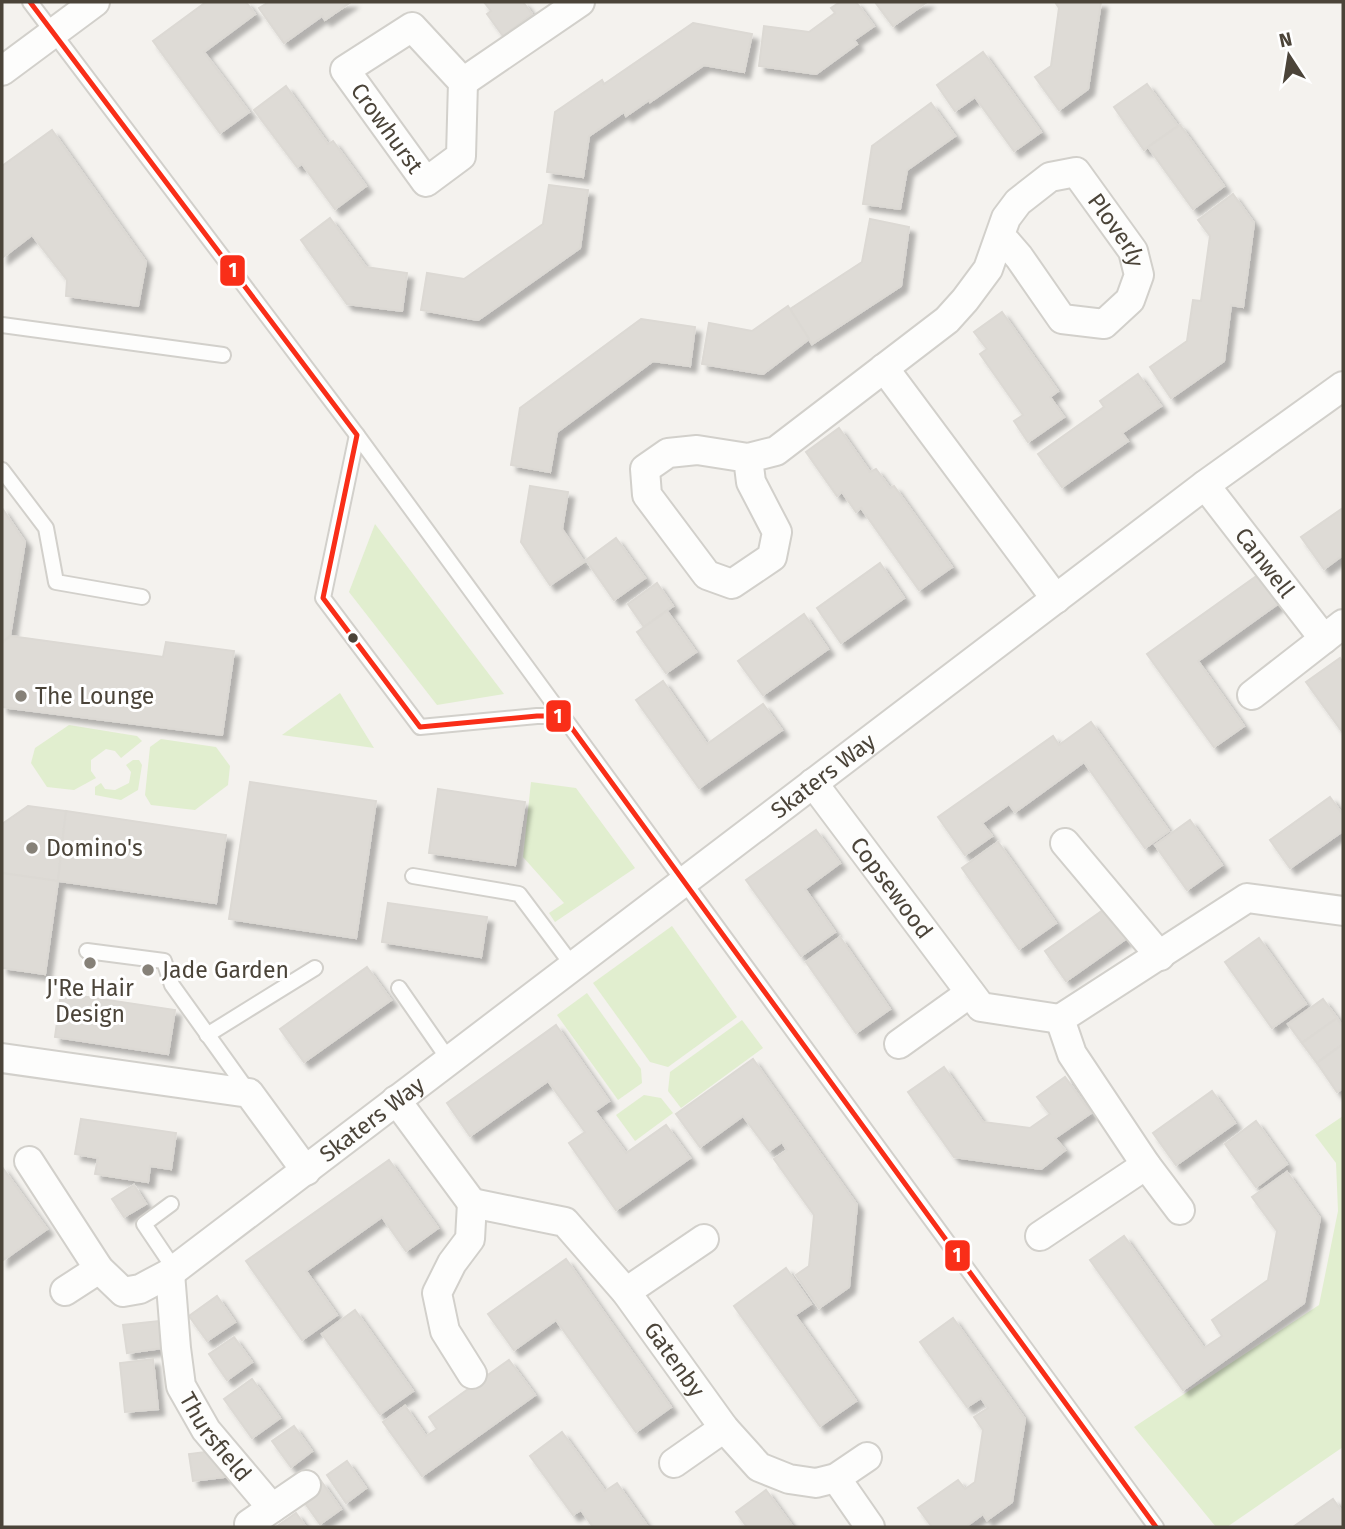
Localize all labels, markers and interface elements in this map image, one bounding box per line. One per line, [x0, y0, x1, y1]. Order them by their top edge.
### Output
north arrow [1254, 21, 1324, 91]
text: N [1277, 27, 1294, 52]
street label: Crowhurst [345, 77, 430, 179]
street label: Ploverly [1082, 188, 1151, 270]
line badge: 1 [219, 254, 246, 287]
text: 1 [229, 259, 237, 282]
street label: Canwell [1229, 522, 1301, 603]
unlabelled marker [346, 631, 360, 645]
place label: The Lounge [35, 682, 154, 710]
marker: The Lounge [13, 688, 29, 704]
line badge: 1 [545, 699, 572, 733]
text: 1 [554, 705, 562, 728]
street label: Skaters Way [765, 727, 881, 825]
street label: Copsewood [844, 831, 939, 944]
place label: Domino's [46, 834, 143, 862]
marker: Domino's [24, 840, 40, 856]
marker: J'Re Hair Design [82, 955, 98, 971]
place label: Jade Garden [162, 956, 289, 984]
marker: Jade Garden [140, 962, 156, 978]
place label: J'Re Hair Design [46, 974, 134, 1028]
street label: Skaters Way [314, 1070, 430, 1168]
line badge: 1 [944, 1239, 971, 1272]
text: 1 [953, 1244, 961, 1267]
street label: Gatenby [638, 1316, 711, 1403]
street label: Thursfield [173, 1387, 257, 1487]

